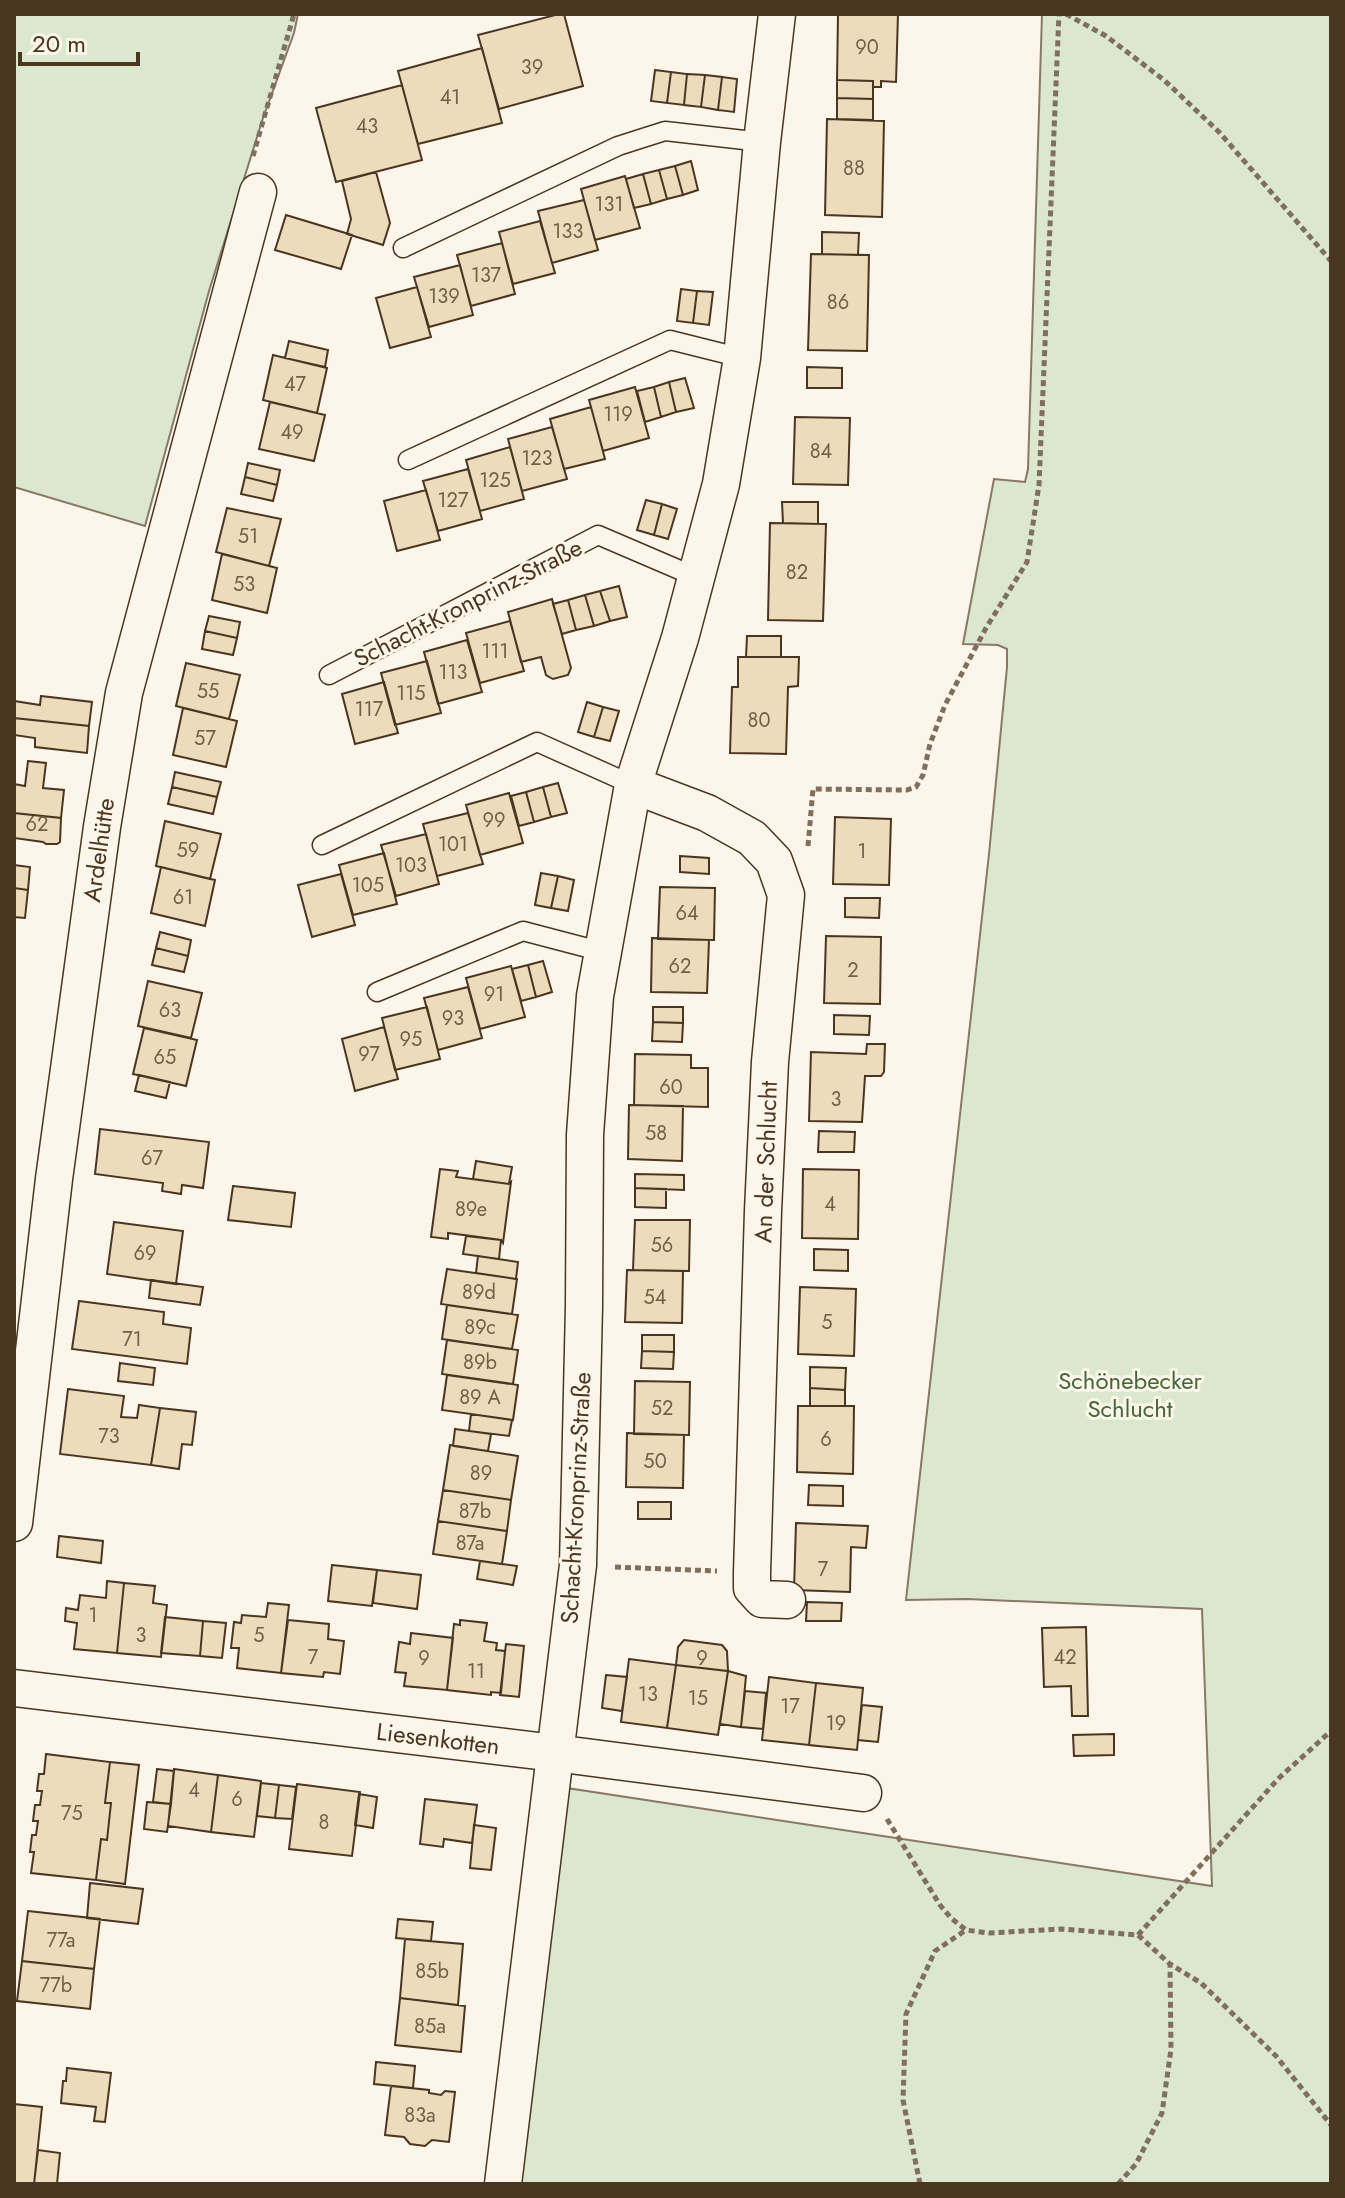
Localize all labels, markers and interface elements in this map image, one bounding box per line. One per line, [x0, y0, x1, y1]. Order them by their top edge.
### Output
scale bar [20, 16, 138, 66]
text: 20 m [32, 26, 86, 61]
house number: 90 [855, 33, 879, 62]
house number: 39 [521, 53, 543, 82]
house number: 41 [440, 83, 460, 112]
house number: 43 [356, 112, 378, 141]
house number: 88 [843, 154, 865, 183]
house number: 131 [595, 190, 623, 219]
house number: 133 [553, 217, 583, 246]
house number: 137 [471, 261, 502, 290]
house number: 139 [428, 282, 460, 311]
house number: 86 [827, 288, 849, 317]
house number: 47 [284, 370, 307, 399]
house number: 119 [603, 400, 633, 429]
house number: 49 [280, 418, 304, 447]
house number: 84 [810, 437, 833, 466]
house number: 123 [521, 444, 553, 473]
house number: 125 [479, 466, 511, 495]
house number: 127 [438, 486, 469, 515]
house number: 51 [238, 522, 258, 551]
street label: Schacht-Kronprinz-Straße [347, 530, 588, 675]
house number: 82 [786, 558, 808, 587]
house number: 53 [233, 570, 255, 599]
house number: 111 [482, 637, 509, 666]
house number: 113 [439, 658, 468, 687]
house number: 55 [197, 677, 219, 706]
house number: 115 [396, 679, 426, 708]
house number: 117 [355, 695, 384, 724]
house number: 80 [748, 706, 770, 735]
house number: 57 [194, 724, 216, 753]
street label: Ardelhütte [74, 796, 123, 904]
house number: 99 [482, 806, 506, 835]
house number: 62 [26, 810, 48, 839]
house number: 101 [438, 830, 468, 859]
house number: 59 [177, 836, 199, 865]
house number: 1 [858, 837, 867, 866]
house number: 103 [395, 851, 427, 880]
house number: 105 [352, 871, 384, 900]
house number: 61 [173, 883, 193, 912]
house number: 64 [675, 899, 699, 928]
house number: 62 [669, 952, 691, 981]
house number: 2 [847, 956, 859, 985]
house number: 91 [484, 980, 504, 1009]
house number: 63 [159, 996, 181, 1025]
house number: 93 [442, 1004, 464, 1033]
house number: 95 [400, 1025, 422, 1054]
house number: 97 [358, 1040, 380, 1069]
house number: 65 [154, 1043, 176, 1072]
house number: 60 [659, 1073, 683, 1102]
street label: An der Schlucht [745, 1080, 786, 1244]
house number: 3 [831, 1085, 842, 1114]
house number: 58 [645, 1119, 667, 1148]
house number: 67 [141, 1144, 164, 1173]
house number: 4 [824, 1190, 836, 1219]
house number: 89e [455, 1195, 487, 1224]
house number: 56 [651, 1231, 673, 1260]
house number: 69 [133, 1239, 157, 1268]
house number: 89d [462, 1278, 496, 1307]
house number: 54 [644, 1283, 667, 1312]
house number: 5 [821, 1308, 833, 1337]
house number: 89c [464, 1313, 496, 1342]
house number: 71 [122, 1325, 142, 1354]
house number: 89b [463, 1348, 497, 1377]
park label: Schönebecker Schlucht [1058, 1363, 1203, 1426]
street label: Schacht-Kronprinz-Straße [551, 1371, 600, 1625]
house number: 89 A [459, 1383, 502, 1412]
house number: 52 [651, 1394, 673, 1423]
house number: 73 [98, 1422, 120, 1451]
house number: 6 [820, 1425, 832, 1454]
house number: 50 [643, 1447, 667, 1476]
house number: 89 [470, 1459, 492, 1488]
house number: 87b [459, 1497, 491, 1526]
house number: 87a [456, 1529, 484, 1558]
house number: 7 [818, 1555, 829, 1584]
house number: 1 [89, 1601, 98, 1630]
house number: 3 [136, 1621, 147, 1650]
house number: 5 [253, 1621, 265, 1650]
house number: 7 [308, 1643, 319, 1672]
house number: 42 [1053, 1643, 1077, 1672]
house number: 9 [418, 1644, 430, 1673]
house number: 9 [696, 1644, 708, 1673]
house number: 11 [467, 1657, 485, 1686]
house number: 13 [638, 1680, 658, 1709]
house number: 15 [688, 1684, 708, 1713]
house number: 17 [780, 1692, 800, 1721]
house number: 19 [826, 1709, 846, 1738]
street label: Liesenkotten [374, 1714, 502, 1763]
house number: 4 [188, 1776, 200, 1805]
house number: 6 [231, 1785, 243, 1814]
house number: 75 [61, 1799, 83, 1828]
house number: 8 [319, 1808, 329, 1837]
house number: 77a [47, 1926, 75, 1955]
house number: 85b [415, 1957, 449, 1986]
house number: 77b [40, 1971, 72, 2000]
house number: 85a [414, 2012, 446, 2041]
house number: 83a [404, 2101, 436, 2130]

